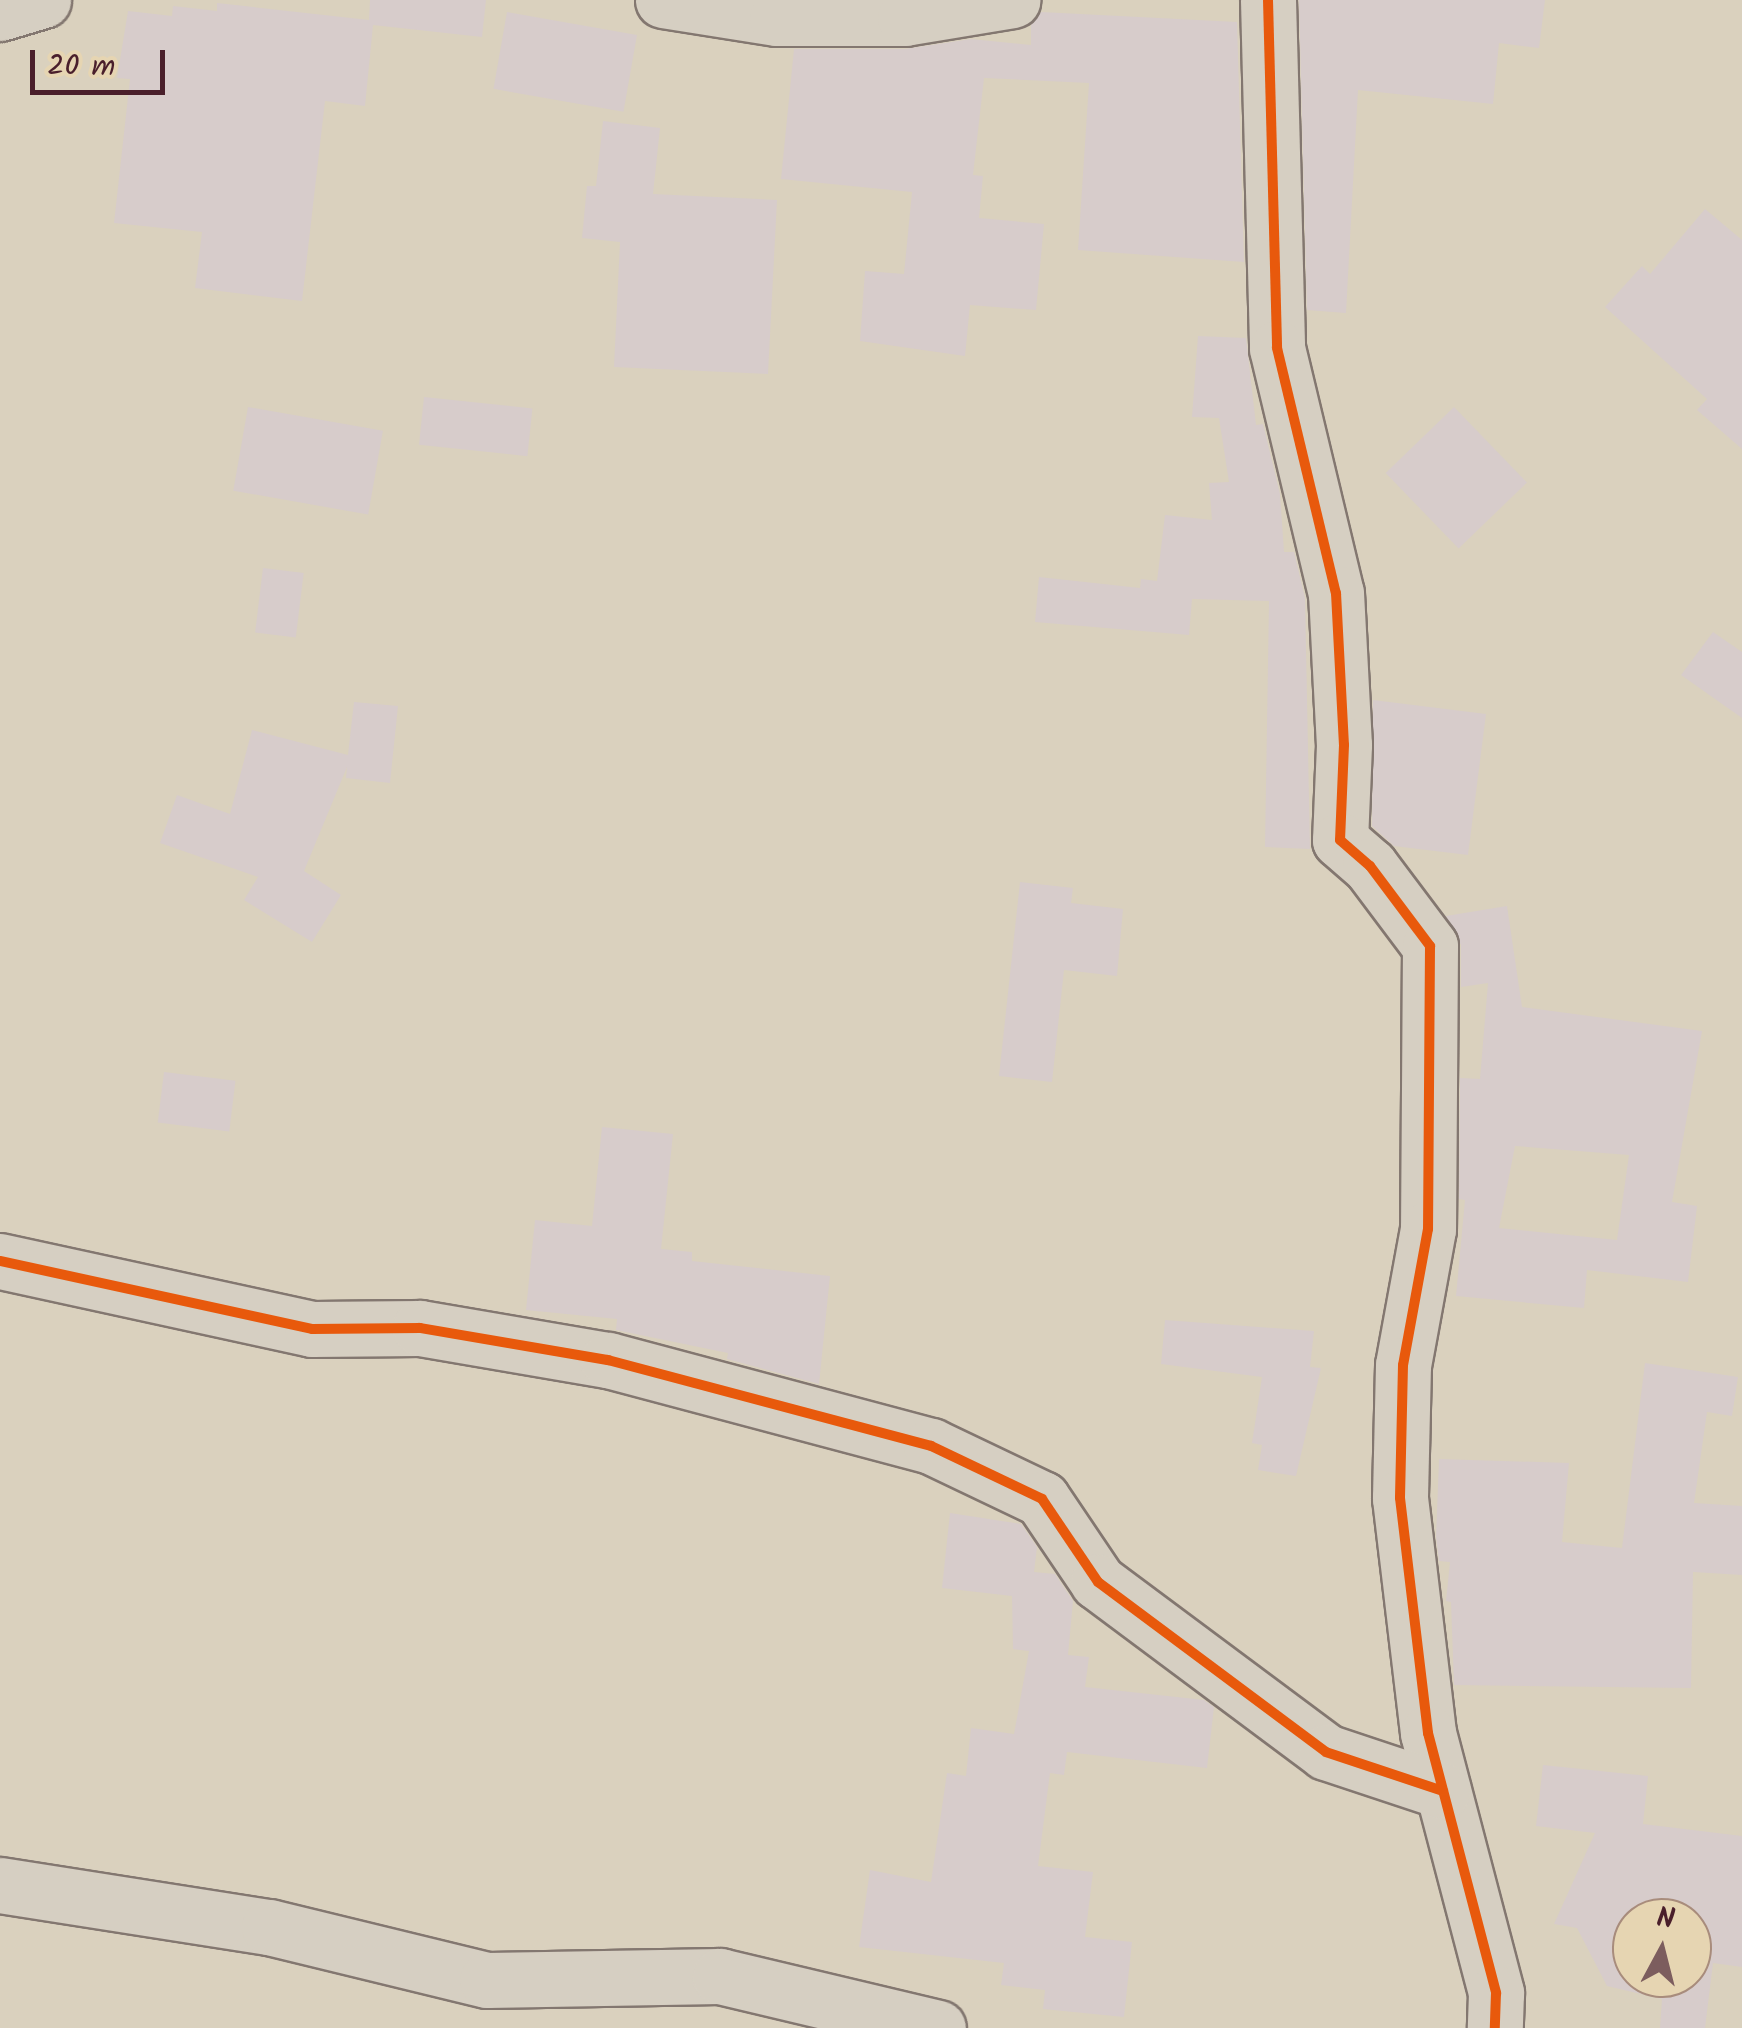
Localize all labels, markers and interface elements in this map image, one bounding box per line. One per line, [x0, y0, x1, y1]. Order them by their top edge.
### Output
scale bar [35, 30, 170, 92]
text: 20 m [47, 43, 115, 91]
text: N [1654, 1896, 1677, 1943]
north arrow [1612, 1898, 1712, 1998]

